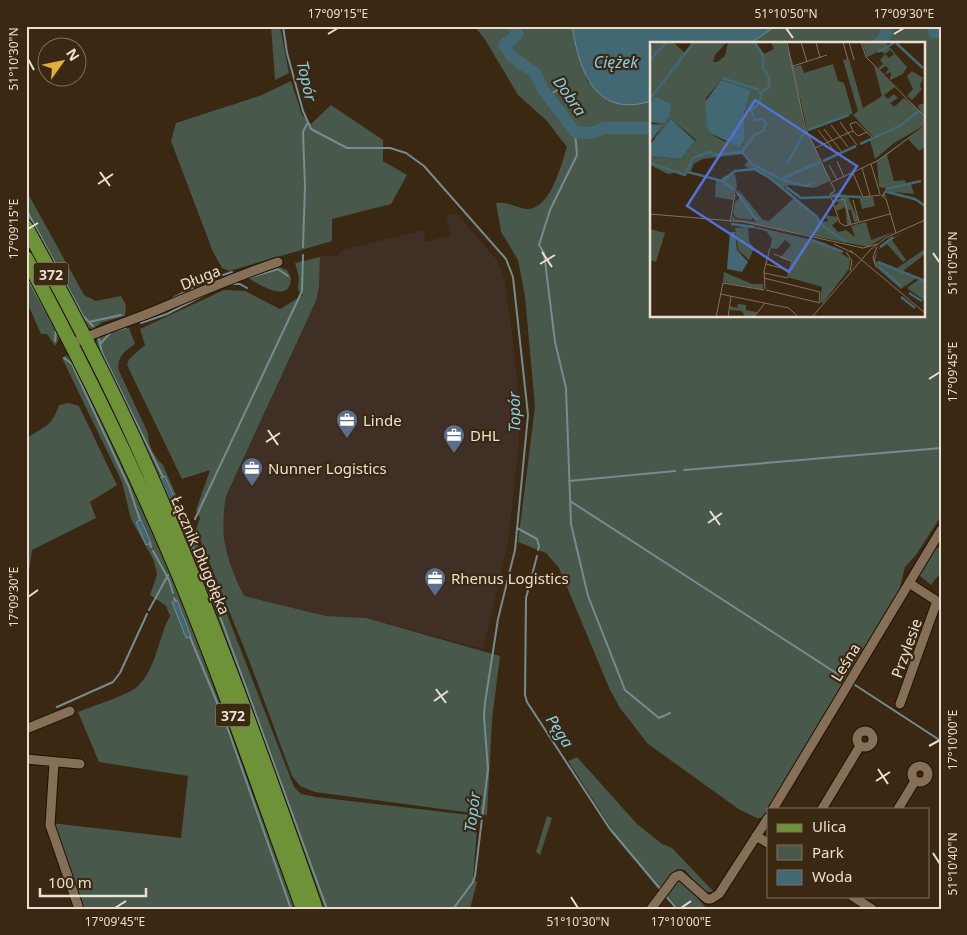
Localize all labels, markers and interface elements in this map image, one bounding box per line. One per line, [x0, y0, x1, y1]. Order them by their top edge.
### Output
text: 17°09'15"E [308, 5, 368, 22]
text: 51°10'50"N [754, 5, 818, 22]
text: 17°09'30"E [874, 5, 934, 22]
text: 51°10'30"N [5, 27, 22, 91]
north arrow [38, 38, 88, 88]
inset map [650, 42, 924, 318]
text: N [62, 45, 84, 65]
water label: Ciężek [594, 51, 639, 73]
water label: Topór [292, 59, 322, 104]
water label: Dobra [548, 72, 592, 120]
text: 17°09'15"E [5, 199, 22, 259]
text: 51°10'50"N [944, 231, 961, 295]
street label: Długa [177, 260, 223, 294]
road number: 372 [34, 262, 68, 286]
text: 17°09'45"E [944, 342, 961, 402]
water label: Topór [503, 391, 525, 432]
office icon: Linde [335, 408, 359, 439]
place label: Linde [363, 410, 402, 430]
office icon: DHL [442, 423, 466, 454]
place label: DHL [470, 425, 500, 445]
office icon: Nunner Logistics [240, 456, 264, 487]
place label: Nunner Logistics [268, 458, 387, 478]
street label: Łącznik Długołęka [167, 493, 235, 617]
office icon: Rhenus Logistics [423, 566, 447, 597]
text: 17°09'30"E [5, 567, 22, 627]
place label: Rhenus Logistics [451, 568, 569, 588]
street label: Przylesie [886, 616, 926, 680]
street label: Leśna [826, 639, 864, 685]
road number: 372 [216, 704, 250, 726]
water label: Pęga [541, 710, 579, 752]
text: 17°10'00"E [944, 710, 961, 770]
water label: Topór [459, 790, 485, 833]
legend [767, 808, 930, 898]
text: Ulica [812, 816, 846, 836]
text: 51°10'40"N [944, 832, 961, 896]
text: Park [812, 842, 844, 862]
scale bar [40, 865, 146, 897]
text: Woda [812, 866, 852, 886]
text: 100 m [48, 872, 92, 892]
text: 17°09'45"E [85, 913, 145, 930]
text: 51°10'30"N [546, 913, 610, 930]
text: 17°10'00"E [651, 913, 711, 930]

